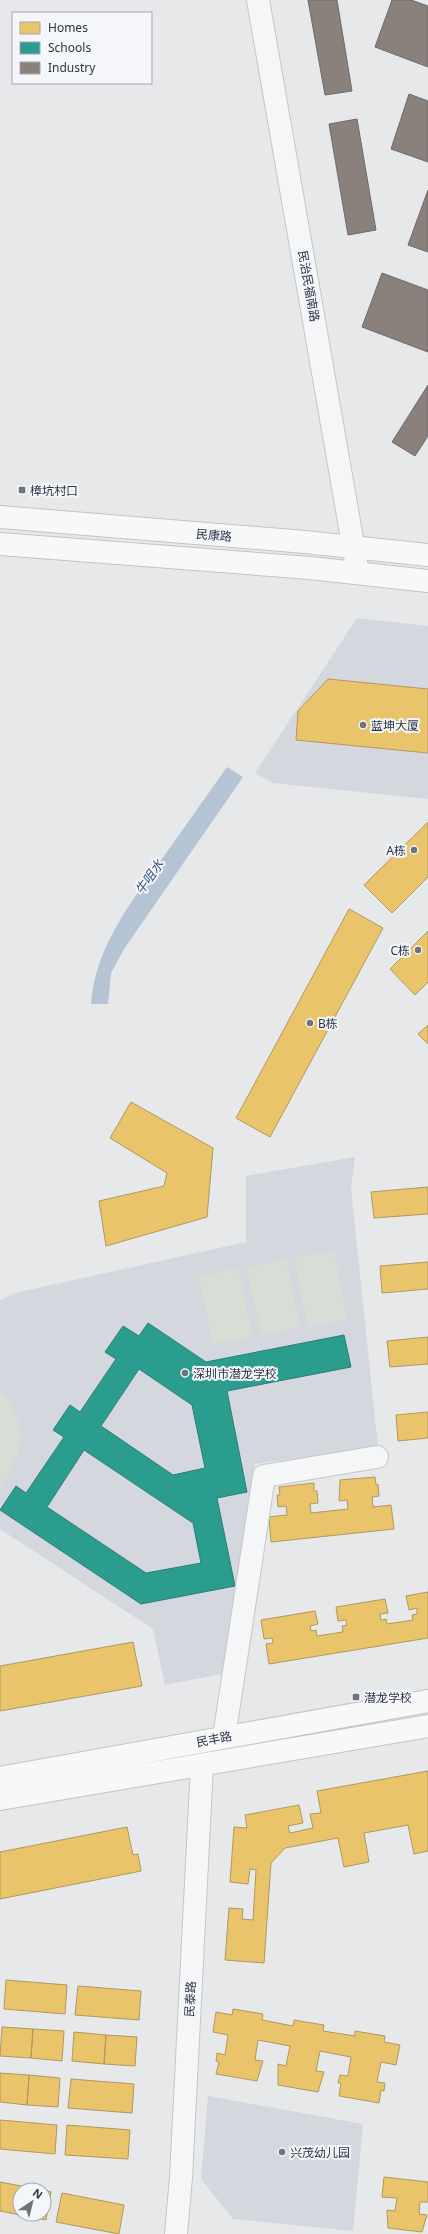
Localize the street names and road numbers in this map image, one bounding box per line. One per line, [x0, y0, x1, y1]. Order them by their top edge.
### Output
street label: 民治民福南路 [294, 249, 324, 323]
street label: 民康路 [195, 525, 233, 545]
street label: 民丰路 [195, 1727, 233, 1751]
street label: 民泰路 [181, 1981, 199, 2017]

